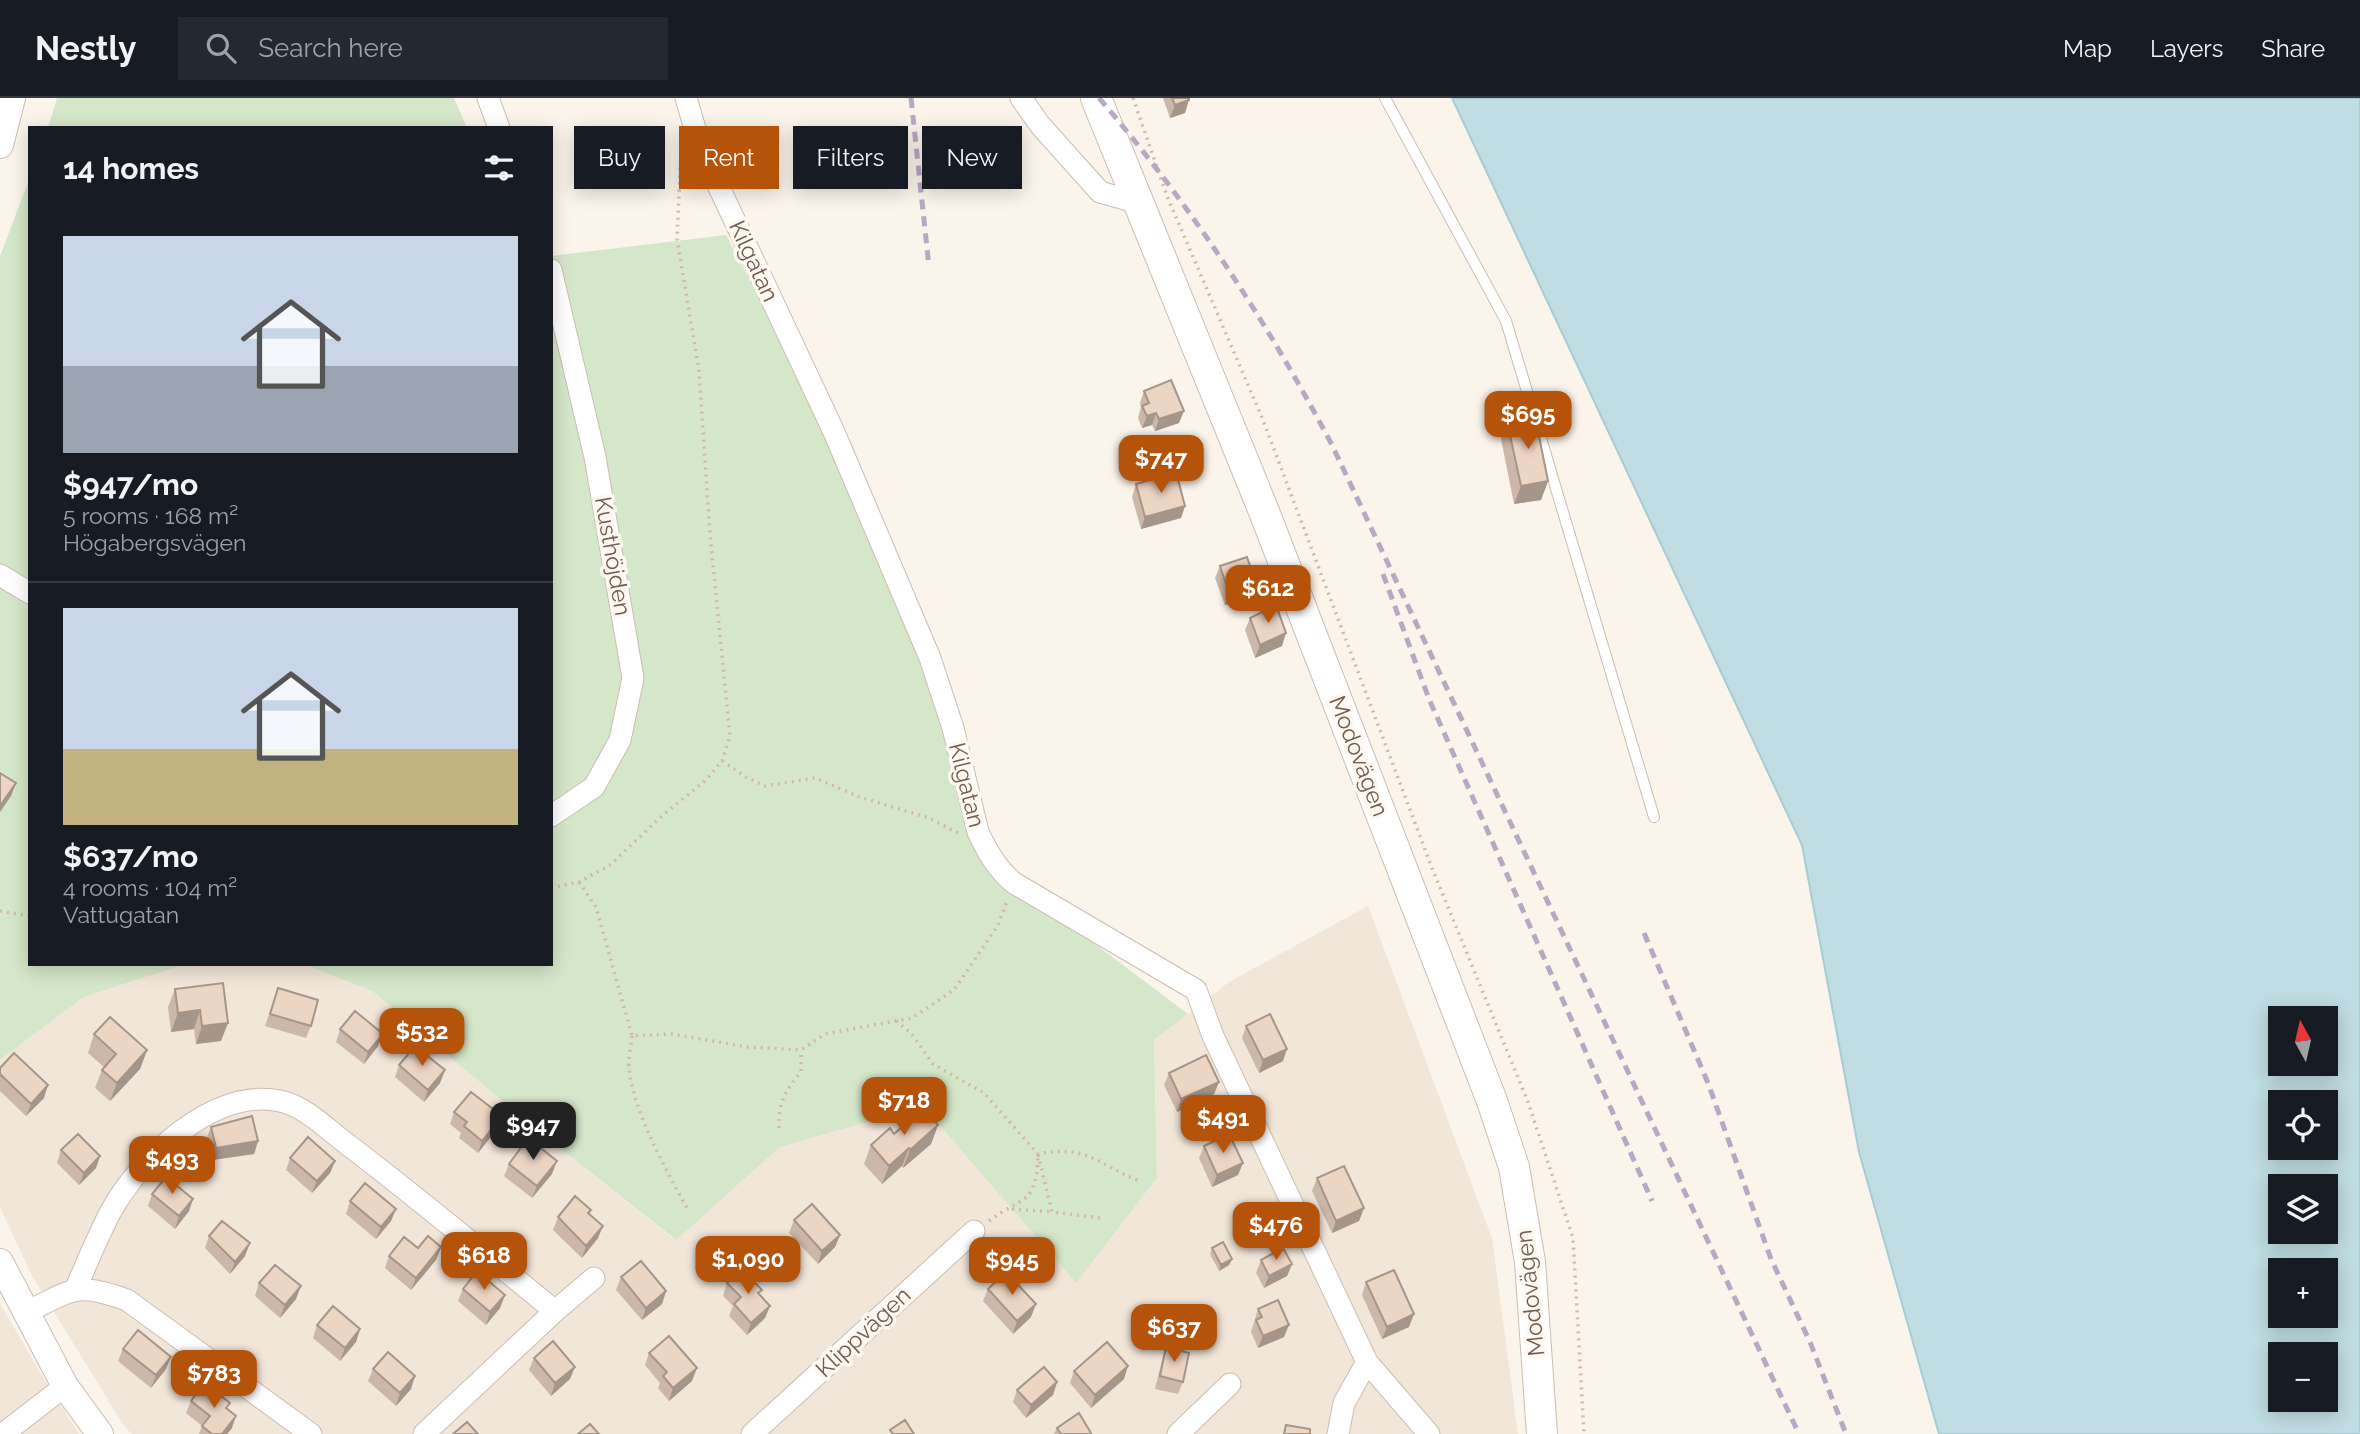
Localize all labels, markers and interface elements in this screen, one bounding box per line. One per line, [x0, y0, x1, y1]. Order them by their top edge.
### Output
search box [178, 17, 668, 80]
text: Nestly [35, 29, 136, 68]
icon: search [202, 29, 240, 67]
text: Search here [258, 33, 403, 63]
text: Map [2063, 34, 2112, 63]
text: Layers [2150, 34, 2223, 63]
text: Share [2261, 34, 2325, 63]
chip: Buy [574, 126, 665, 189]
chip: Rent [679, 126, 779, 189]
chip: Filters [793, 126, 908, 189]
chip: New [922, 126, 1022, 189]
icon: filters [480, 149, 518, 187]
text: 14 homes [63, 151, 199, 186]
street label: Kilgatan [724, 216, 785, 306]
icon: home [228, 281, 354, 407]
pin: $695 [1487, 392, 1569, 451]
text: $695 [1501, 400, 1555, 427]
pin: $747 [1120, 436, 1202, 495]
text: $747 [1135, 444, 1187, 471]
text: $947/mo [63, 467, 198, 502]
street label: Kusthöjden [590, 494, 637, 618]
text: 5 rooms · 168 m² [63, 502, 238, 529]
text: Högabergsvägen [63, 529, 246, 556]
pin: $612 [1227, 566, 1309, 625]
text: $612 [1242, 574, 1294, 601]
icon: home [228, 653, 354, 779]
street label: Modovägen [1324, 692, 1395, 820]
street label: Kilgatan [944, 740, 991, 830]
text: $637/mo [63, 839, 198, 874]
text: 4 rooms · 104 m² [63, 874, 237, 901]
text: Vattugatan [63, 901, 179, 928]
north arrow [2268, 1006, 2338, 1076]
map controls [2268, 1006, 2338, 1412]
pin: $532 [381, 1009, 463, 1068]
text: $532 [395, 1017, 449, 1044]
pin: $718 [863, 1077, 945, 1137]
text: $718 [878, 1086, 930, 1113]
button: locate [2268, 1090, 2338, 1160]
pin: $491 [1182, 1096, 1264, 1155]
pin: $947 [492, 1102, 574, 1162]
text: $491 [1197, 1104, 1249, 1131]
text: $947 [506, 1111, 560, 1138]
pin: $493 [131, 1136, 213, 1196]
text: $493 [145, 1145, 199, 1172]
button: layers [2268, 1174, 2338, 1244]
pin: $476 [1235, 1202, 1317, 1262]
text: $476 [1249, 1211, 1303, 1238]
street label: Modovägen [1509, 1229, 1550, 1358]
pin: $618 [443, 1232, 525, 1292]
pin: $1,090 [691, 1236, 805, 1296]
pin: $945 [971, 1238, 1053, 1297]
text: $618 [457, 1241, 511, 1268]
text: $1,090 [711, 1245, 785, 1272]
text: $945 [985, 1246, 1039, 1273]
button: + [2268, 1258, 2338, 1328]
street label: Klippvägen [810, 1281, 916, 1382]
pin: $637 [1133, 1304, 1215, 1364]
text: $637 [1147, 1313, 1201, 1340]
button: − [2268, 1342, 2338, 1412]
pin: $783 [173, 1350, 255, 1410]
text: $783 [187, 1359, 241, 1386]

